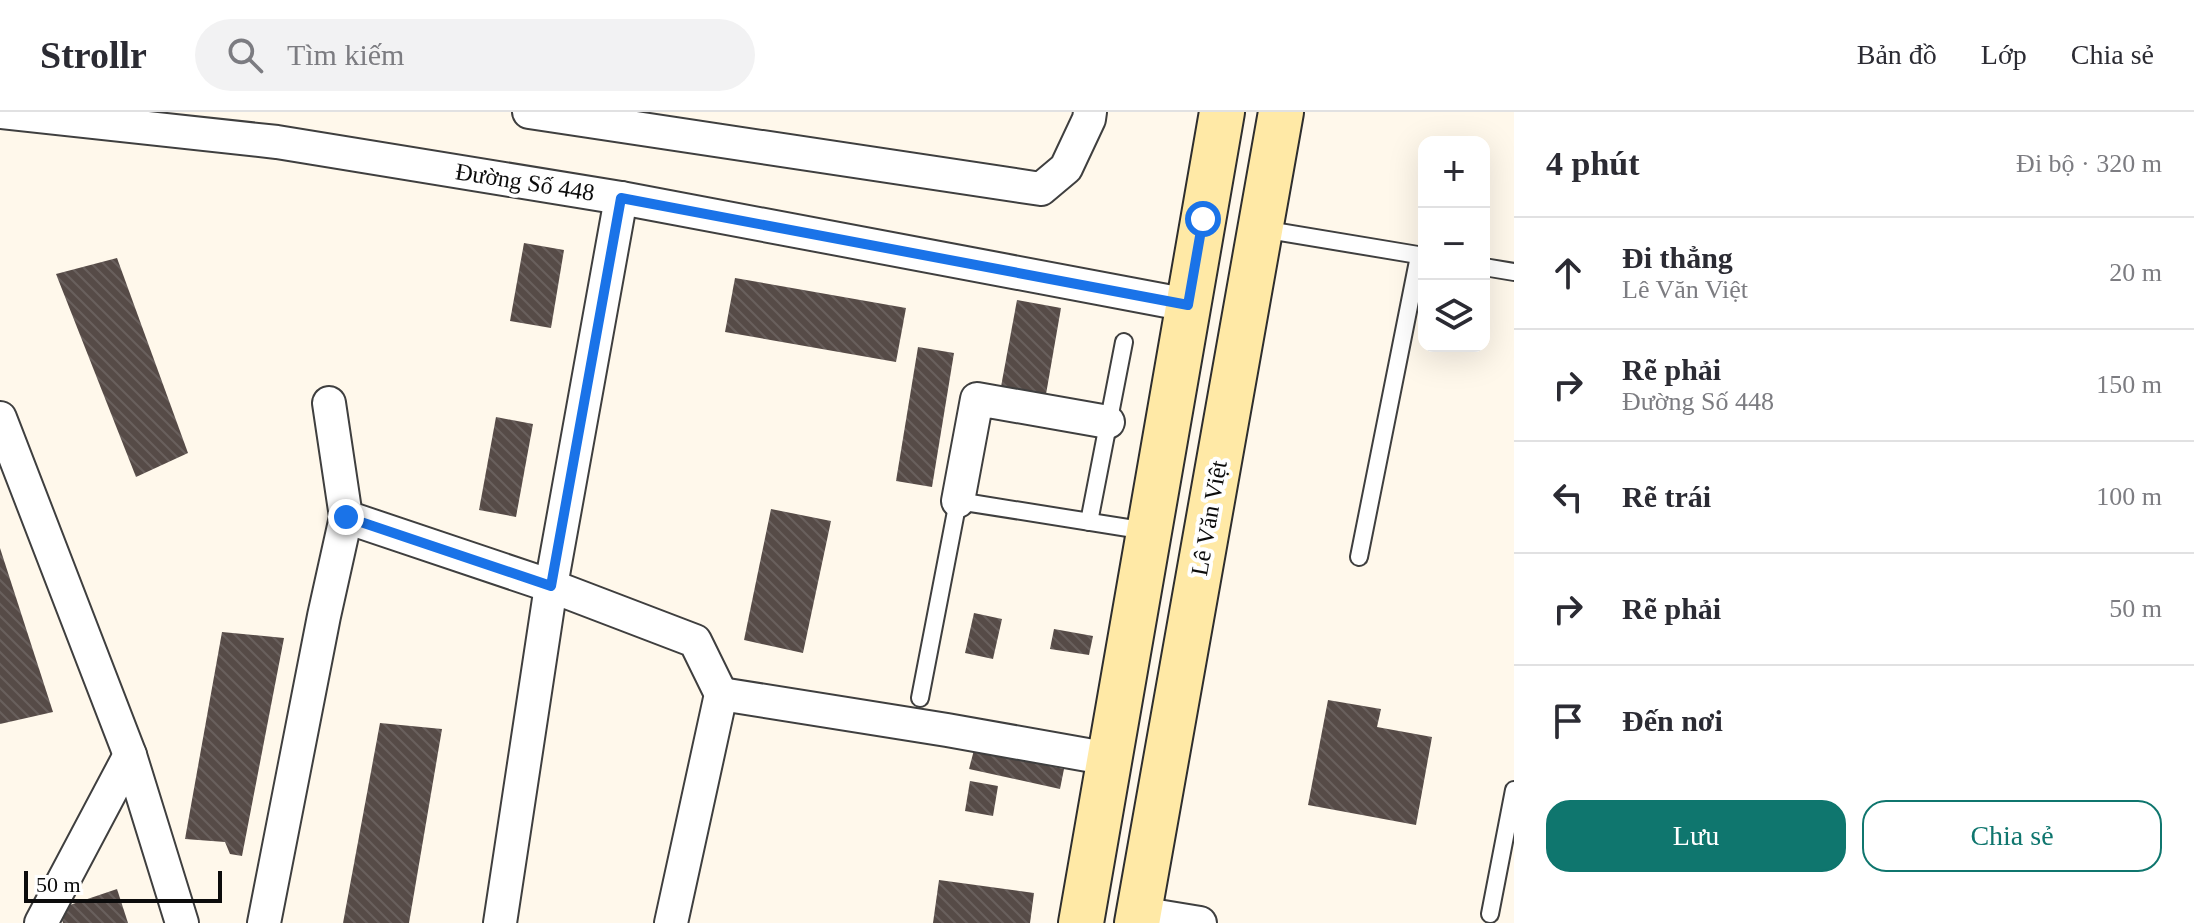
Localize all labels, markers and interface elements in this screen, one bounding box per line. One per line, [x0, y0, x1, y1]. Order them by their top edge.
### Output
search box [195, 19, 755, 91]
icon: search [223, 33, 267, 77]
text: Strollr [40, 34, 147, 76]
text: Tìm kiếm [287, 38, 404, 71]
text: Bản đồ [1857, 39, 1937, 70]
text: Lớp [1981, 39, 2027, 70]
text: Chia sẻ [2071, 39, 2154, 70]
map controls [1418, 136, 1490, 352]
button: + [1418, 136, 1490, 208]
text: 4 phút [1546, 145, 1640, 182]
text: Đi bộ · 320 m [2016, 149, 2162, 178]
street label: Đường Số 448 [454, 158, 596, 206]
route start [1185, 201, 1221, 237]
button: − [1418, 208, 1490, 280]
text: Đi thẳng [1622, 241, 1733, 274]
icon: ahead [1546, 251, 1590, 295]
text: 20 m [2109, 258, 2162, 287]
text: Lê Văn Việt [1622, 275, 1748, 304]
button: layers [1418, 280, 1490, 352]
text: Rẽ phải [1622, 353, 1721, 386]
icon: right [1546, 363, 1590, 407]
text: 150 m [2096, 370, 2162, 399]
text: Đường Số 448 [1622, 387, 1774, 416]
street label: Lê Văn Việt [1186, 458, 1232, 578]
icon: left [1546, 475, 1590, 519]
text: Rẽ trái [1622, 480, 1711, 513]
text: 100 m [2096, 482, 2162, 511]
route end [328, 499, 364, 535]
icon: right [1546, 587, 1590, 631]
text: Rẽ phải [1622, 592, 1721, 625]
text: 50 m [2109, 594, 2162, 623]
icon: arrive [1546, 699, 1590, 743]
text: Đến nơi [1622, 704, 1723, 737]
button: Lưu [1546, 800, 1846, 872]
button: Chia sẻ [1862, 800, 2162, 872]
scale bar [24, 867, 222, 903]
text: 50 m [36, 872, 81, 897]

